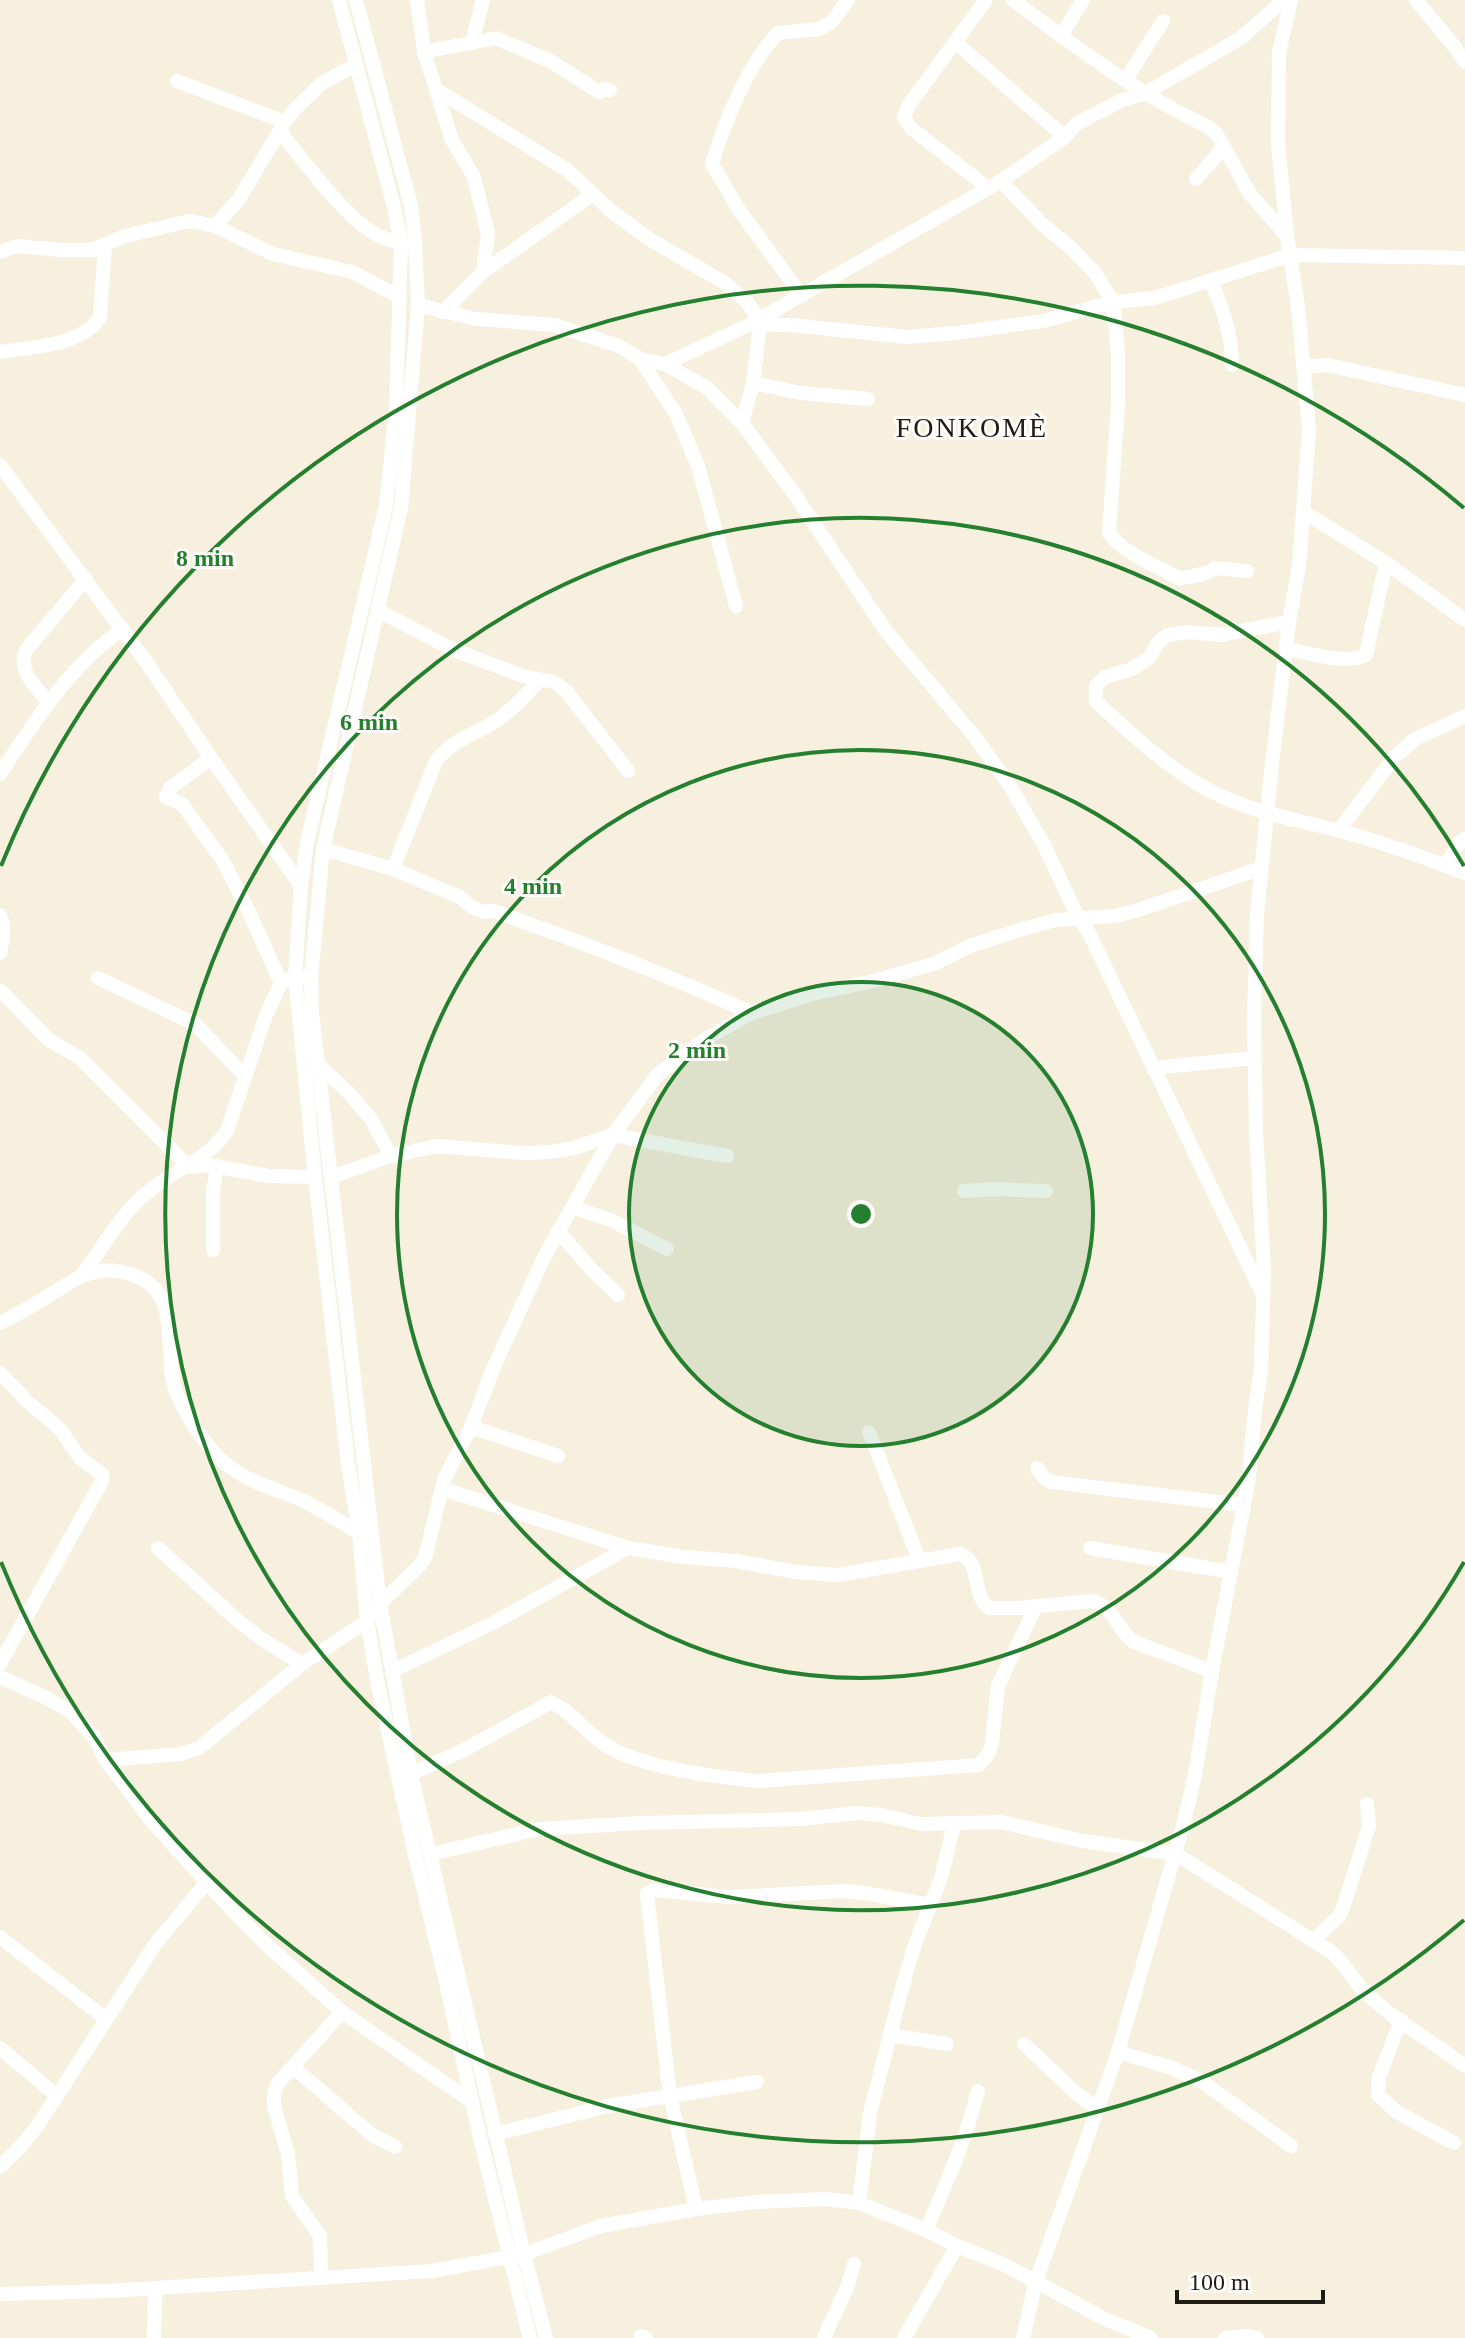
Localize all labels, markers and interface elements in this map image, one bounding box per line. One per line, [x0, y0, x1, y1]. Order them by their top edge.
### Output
district label: FONKOMÈ [896, 412, 1048, 443]
text: 8 min [176, 545, 234, 571]
text: 6 min [340, 709, 398, 735]
text: 4 min [504, 873, 562, 899]
text: 2 min [668, 1037, 726, 1063]
centre of rings [847, 1200, 875, 1228]
scale bar [1177, 2254, 1323, 2304]
text: 100 m [1189, 2269, 1250, 2295]

